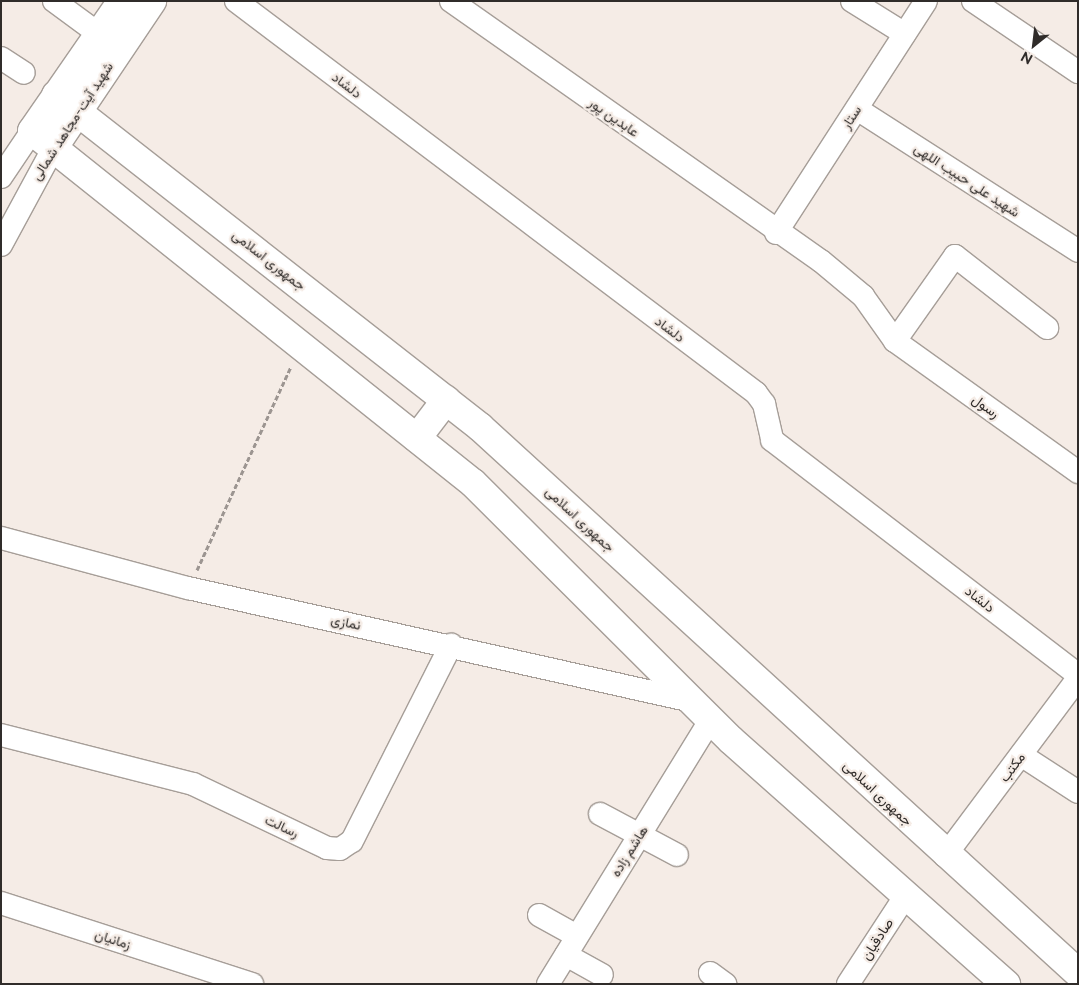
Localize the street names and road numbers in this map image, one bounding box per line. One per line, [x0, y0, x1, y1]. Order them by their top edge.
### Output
street label: شهید آیت-مجاهد شمالی [27, 59, 117, 183]
street label: دلشاد [329, 68, 365, 102]
street label: عابدین پور [586, 94, 642, 140]
street label: ستار [837, 102, 865, 132]
street label: شهید علی حبیب اللهی [911, 140, 1023, 220]
street label: جمهوری اسلامی [229, 226, 309, 294]
street label: دلشاد [652, 312, 688, 346]
street label: رسول [969, 390, 1003, 422]
street label: جمهوری اسلامی [542, 483, 618, 555]
street label: دلشاد [962, 582, 998, 616]
street label: نمازی [329, 611, 363, 633]
street label: مکتب [995, 749, 1029, 785]
street label: جمهوری اسلامی [840, 757, 916, 829]
street label: رسالت [262, 811, 302, 841]
street label: هاشم زاده [607, 822, 651, 880]
street label: صادقیان [857, 915, 897, 963]
street label: زمانیان [93, 925, 133, 953]

